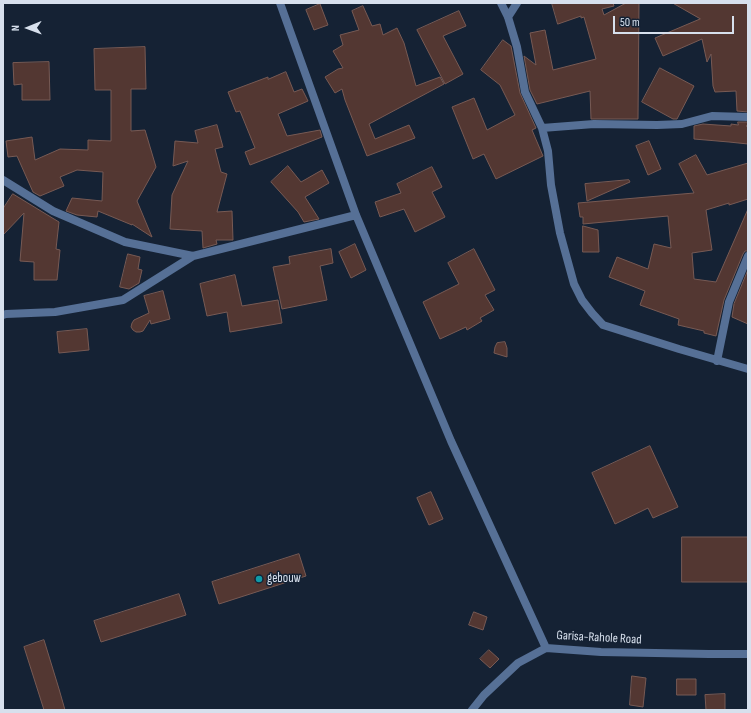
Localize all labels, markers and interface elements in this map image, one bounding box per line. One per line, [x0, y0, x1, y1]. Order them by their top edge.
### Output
north arrow [8, 8, 48, 48]
scale bar [615, 8, 736, 34]
text: 50 m [620, 15, 640, 30]
text: N [9, 25, 22, 31]
place label: gebouw [267, 571, 301, 587]
marker: gebouw [254, 574, 264, 584]
street label: Garisa-Rahole Road [556, 628, 642, 648]

